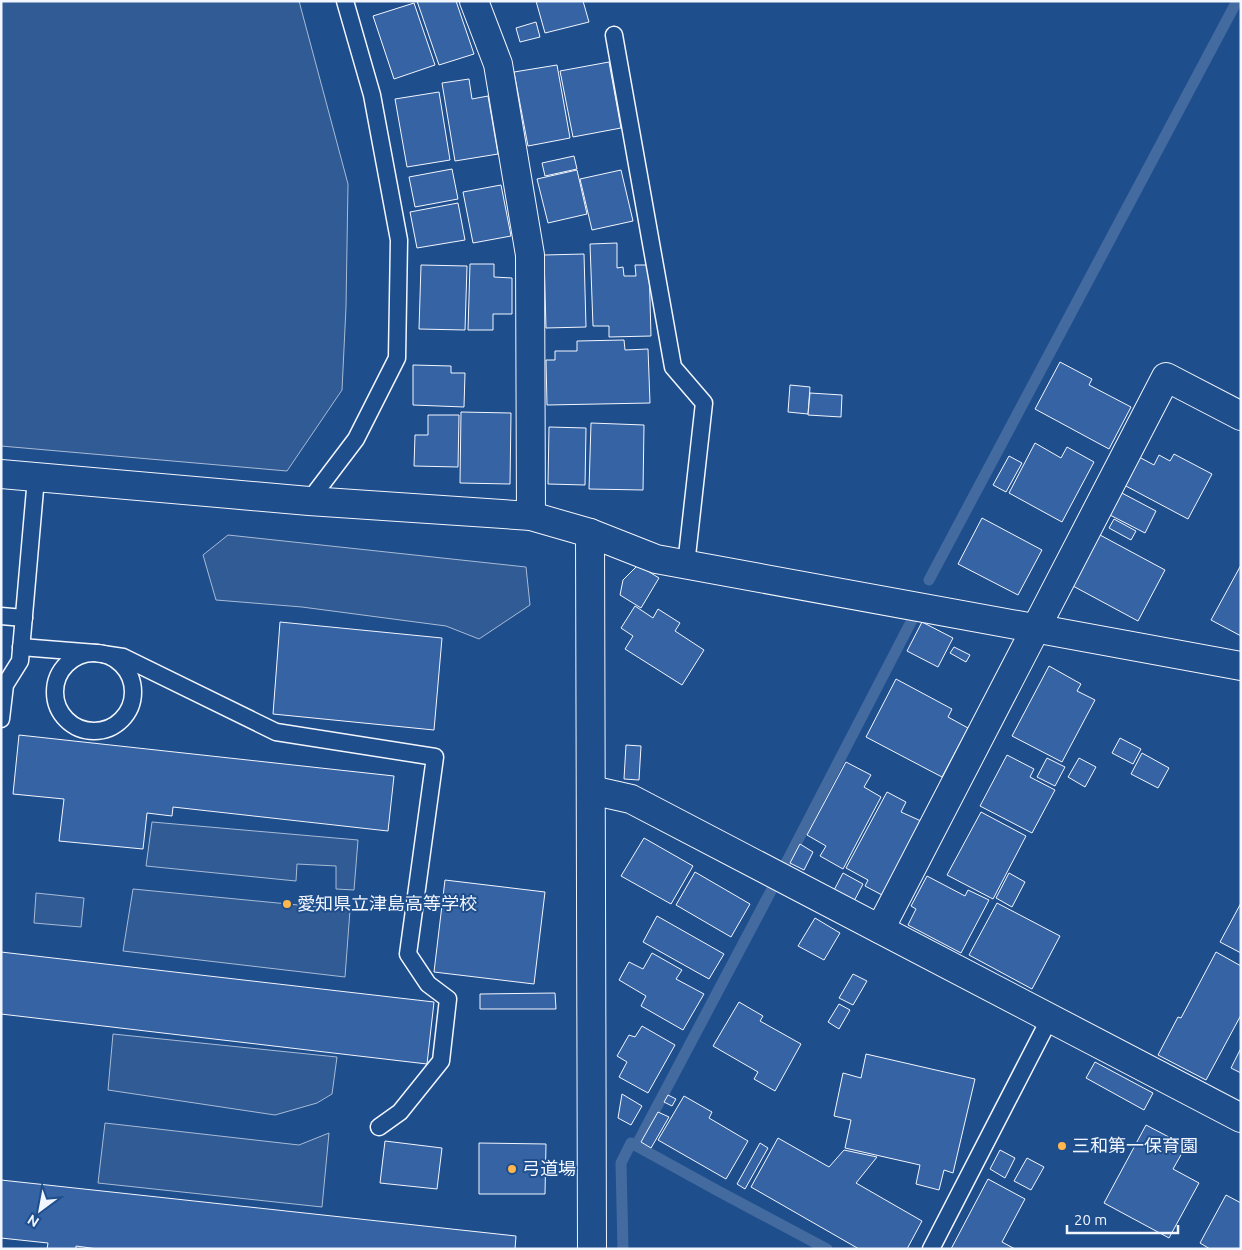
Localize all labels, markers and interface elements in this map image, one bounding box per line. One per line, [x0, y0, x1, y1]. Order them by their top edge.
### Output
place label: 愛知県立津島高等学校 [297, 893, 477, 913]
marker: 愛知県立津島高等学校 [281, 898, 293, 910]
place label: 三和第一保育園 [1072, 1135, 1198, 1155]
marker: 三和第一保育園 [1056, 1140, 1068, 1152]
place label: 弓道場 [522, 1158, 576, 1178]
marker: 弓道場 [506, 1163, 518, 1175]
north arrow [15, 1185, 65, 1235]
scale bar [1067, 1202, 1178, 1234]
text: N [24, 1211, 42, 1231]
text: 20 m [1074, 1211, 1107, 1228]

